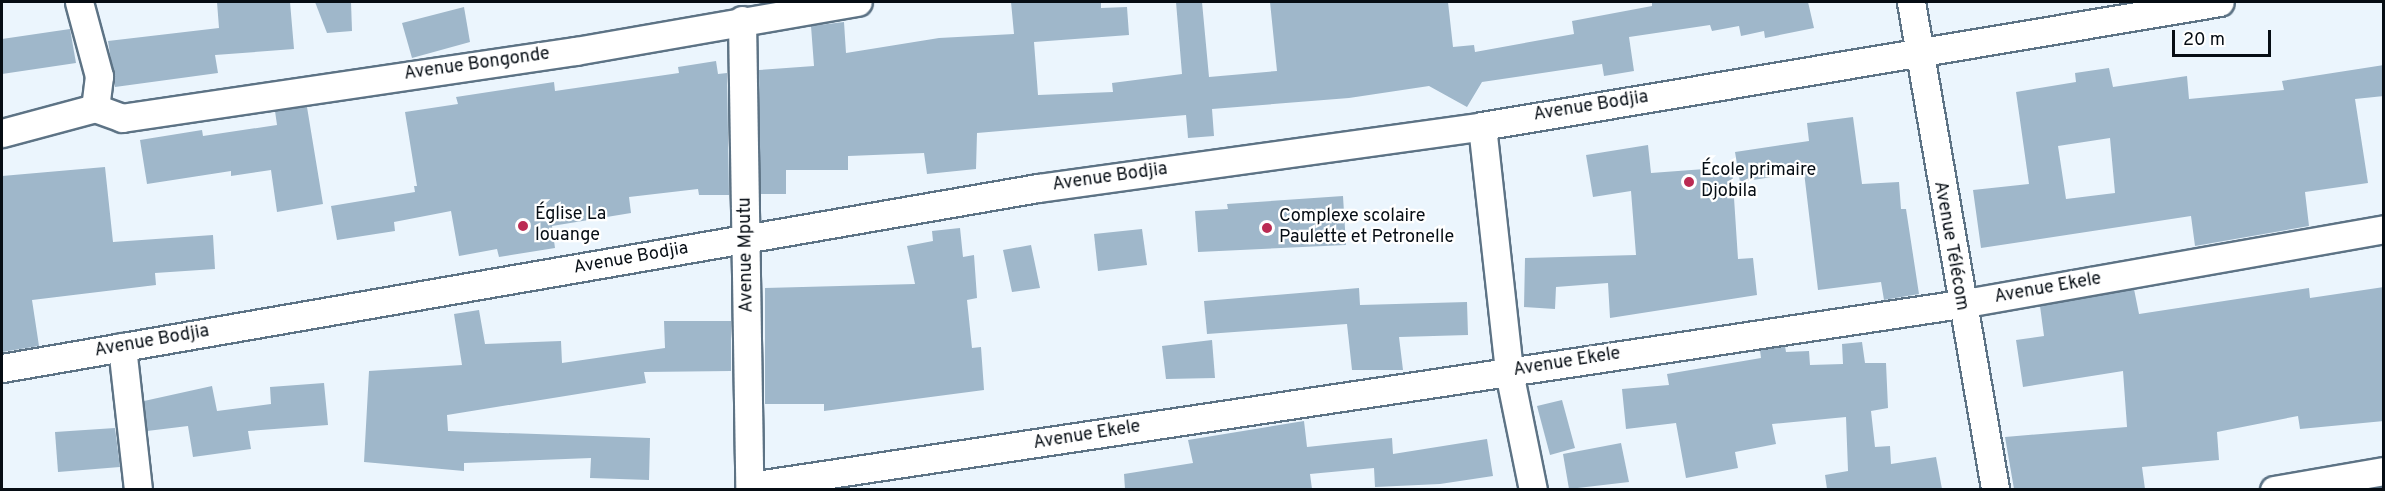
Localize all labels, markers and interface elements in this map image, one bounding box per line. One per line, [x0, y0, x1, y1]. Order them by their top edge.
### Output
scale bar [2175, 18, 2274, 56]
text: 20 m [2183, 29, 2225, 52]
street label: Avenue Bongonde [403, 44, 551, 86]
street label: Avenue Bodjia [1532, 87, 1650, 127]
street label: Avenue Bodjia [1051, 159, 1169, 197]
place label: École primaire Djobila [1701, 161, 1816, 204]
marker: École primaire Djobila [1682, 175, 1696, 189]
street label: Avenue Télécom [1928, 179, 1972, 313]
street label: Avenue Mputu [735, 197, 759, 313]
place label: Église La louange [535, 205, 606, 248]
place label: Complexe scolaire Paulette et Petronelle [1279, 207, 1454, 250]
marker: Église La louange [516, 219, 530, 233]
marker: Complexe scolaire Paulette et Petronelle [1260, 221, 1274, 235]
street label: Avenue Bodjia [572, 238, 690, 280]
street label: Avenue Ekele [1993, 269, 2103, 309]
street label: Avenue Bodjia [93, 321, 211, 363]
street label: Avenue Ekele [1512, 344, 1622, 382]
street label: Avenue Ekele [1032, 417, 1142, 455]

